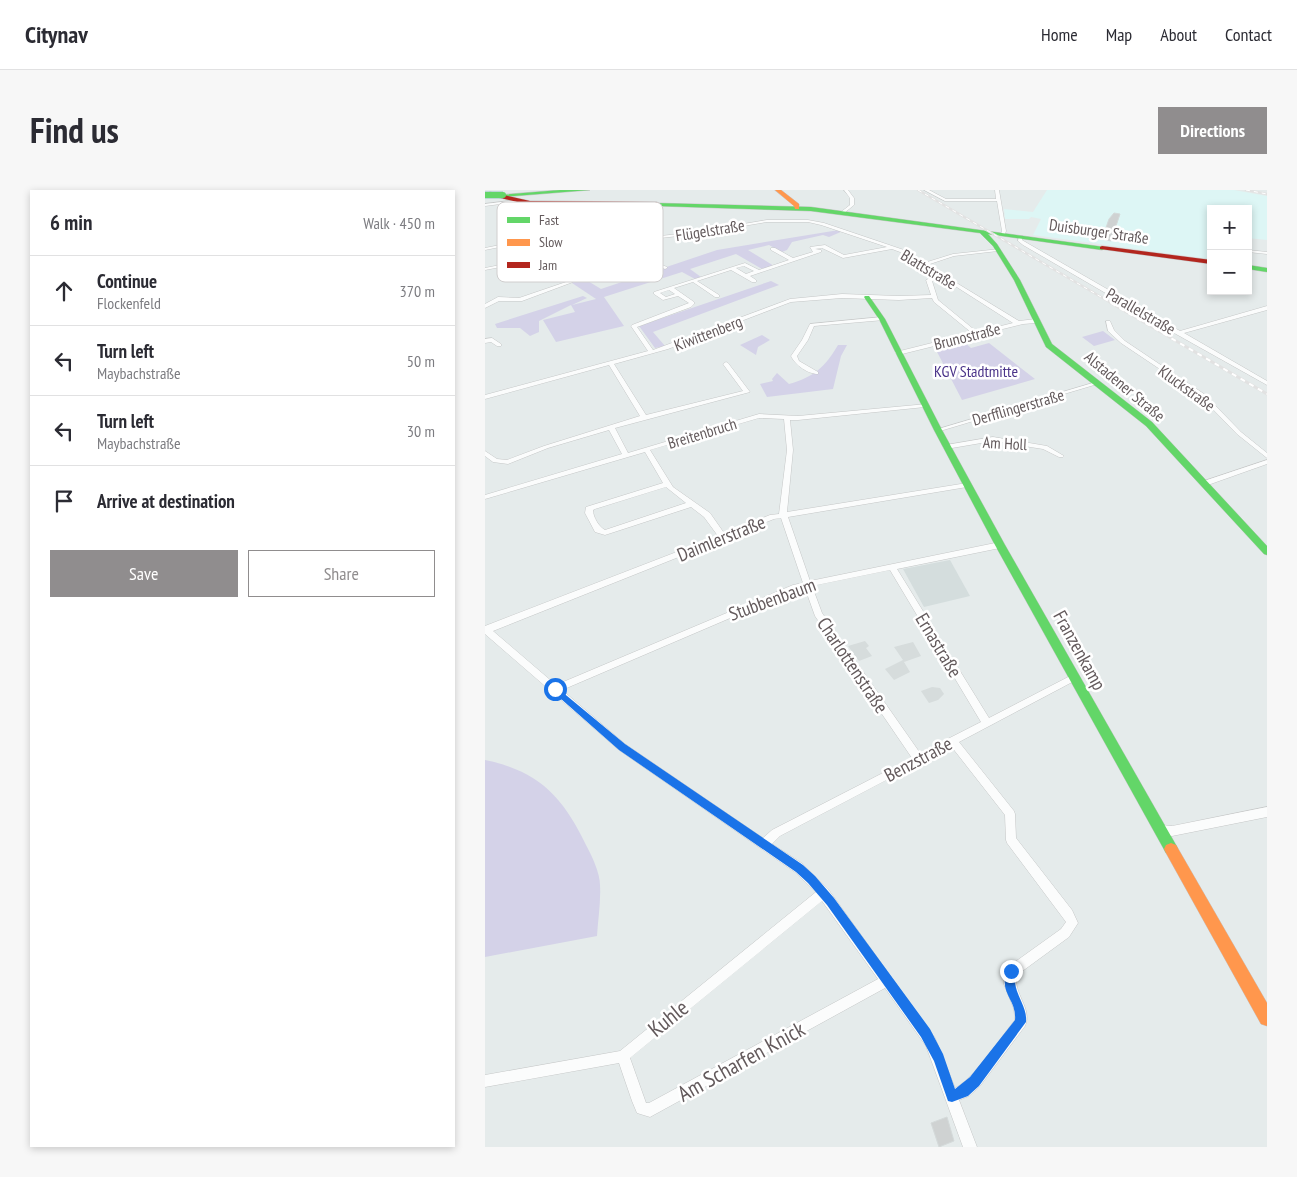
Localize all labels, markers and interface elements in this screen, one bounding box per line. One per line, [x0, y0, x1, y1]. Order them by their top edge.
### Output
text: Citynav [25, 19, 88, 50]
text: Home [1041, 23, 1078, 46]
text: Map [1106, 23, 1132, 46]
text: About [1160, 23, 1197, 46]
text: Contact [1225, 23, 1272, 46]
text: Find us [30, 107, 119, 153]
button: Directions [1158, 107, 1267, 154]
legend [497, 202, 663, 282]
map controls [1207, 205, 1252, 295]
button: + [1207, 205, 1252, 250]
text: 6 min [50, 209, 92, 236]
text: Fast [539, 211, 559, 229]
text: Walk · 450 m [363, 213, 435, 233]
street label: Duisburger Straße [1048, 214, 1150, 248]
street label: Flügelstraße [674, 215, 746, 245]
text: Slow [539, 233, 563, 251]
street label: Blattstraße [897, 245, 961, 293]
button: − [1207, 250, 1252, 295]
text: Jam [538, 256, 557, 274]
text: Continue [97, 269, 157, 293]
icon: ahead [50, 277, 78, 305]
text: 370 m [400, 281, 435, 301]
street label: Parallelstraße [1103, 283, 1179, 339]
text: Flockenfeld [97, 293, 161, 313]
street label: Kiwittenberg [671, 311, 745, 355]
street label: Brunostraße [932, 318, 1002, 354]
text: Turn left [97, 339, 154, 363]
icon: left [50, 347, 78, 375]
street label: Alstadener Straße [1081, 347, 1169, 425]
text: 50 m [407, 351, 435, 371]
park label: KGV Stadtmitte [934, 361, 1018, 381]
street label: Kluckstraße [1155, 361, 1219, 415]
text: Maybachstraße [97, 363, 181, 383]
street label: Derfflingerstraße [970, 384, 1066, 430]
text: Turn left [97, 409, 154, 433]
street label: Breitenbruch [665, 413, 739, 453]
icon: left [50, 417, 78, 445]
text: 30 m [407, 421, 435, 441]
street label: Am Holl [982, 432, 1028, 454]
text: Maybachstraße [97, 433, 181, 453]
icon: arrive [50, 487, 78, 515]
text: Arrive at destination [97, 489, 235, 513]
street label: Daimlerstraße [673, 509, 769, 567]
button: Save [50, 550, 238, 597]
button: Share [248, 550, 435, 597]
street label: Stubbenbaum [725, 572, 819, 626]
street label: Franzenkamp [1048, 606, 1112, 694]
street label: Ernastraße [910, 608, 968, 682]
street label: Charlottenstraße [812, 612, 894, 718]
route start [544, 678, 567, 701]
street label: Benzstraße [880, 731, 956, 787]
route end [1000, 960, 1023, 983]
street label: Kuhle [642, 993, 694, 1043]
street label: Am Scharfen Knick [672, 1014, 810, 1107]

